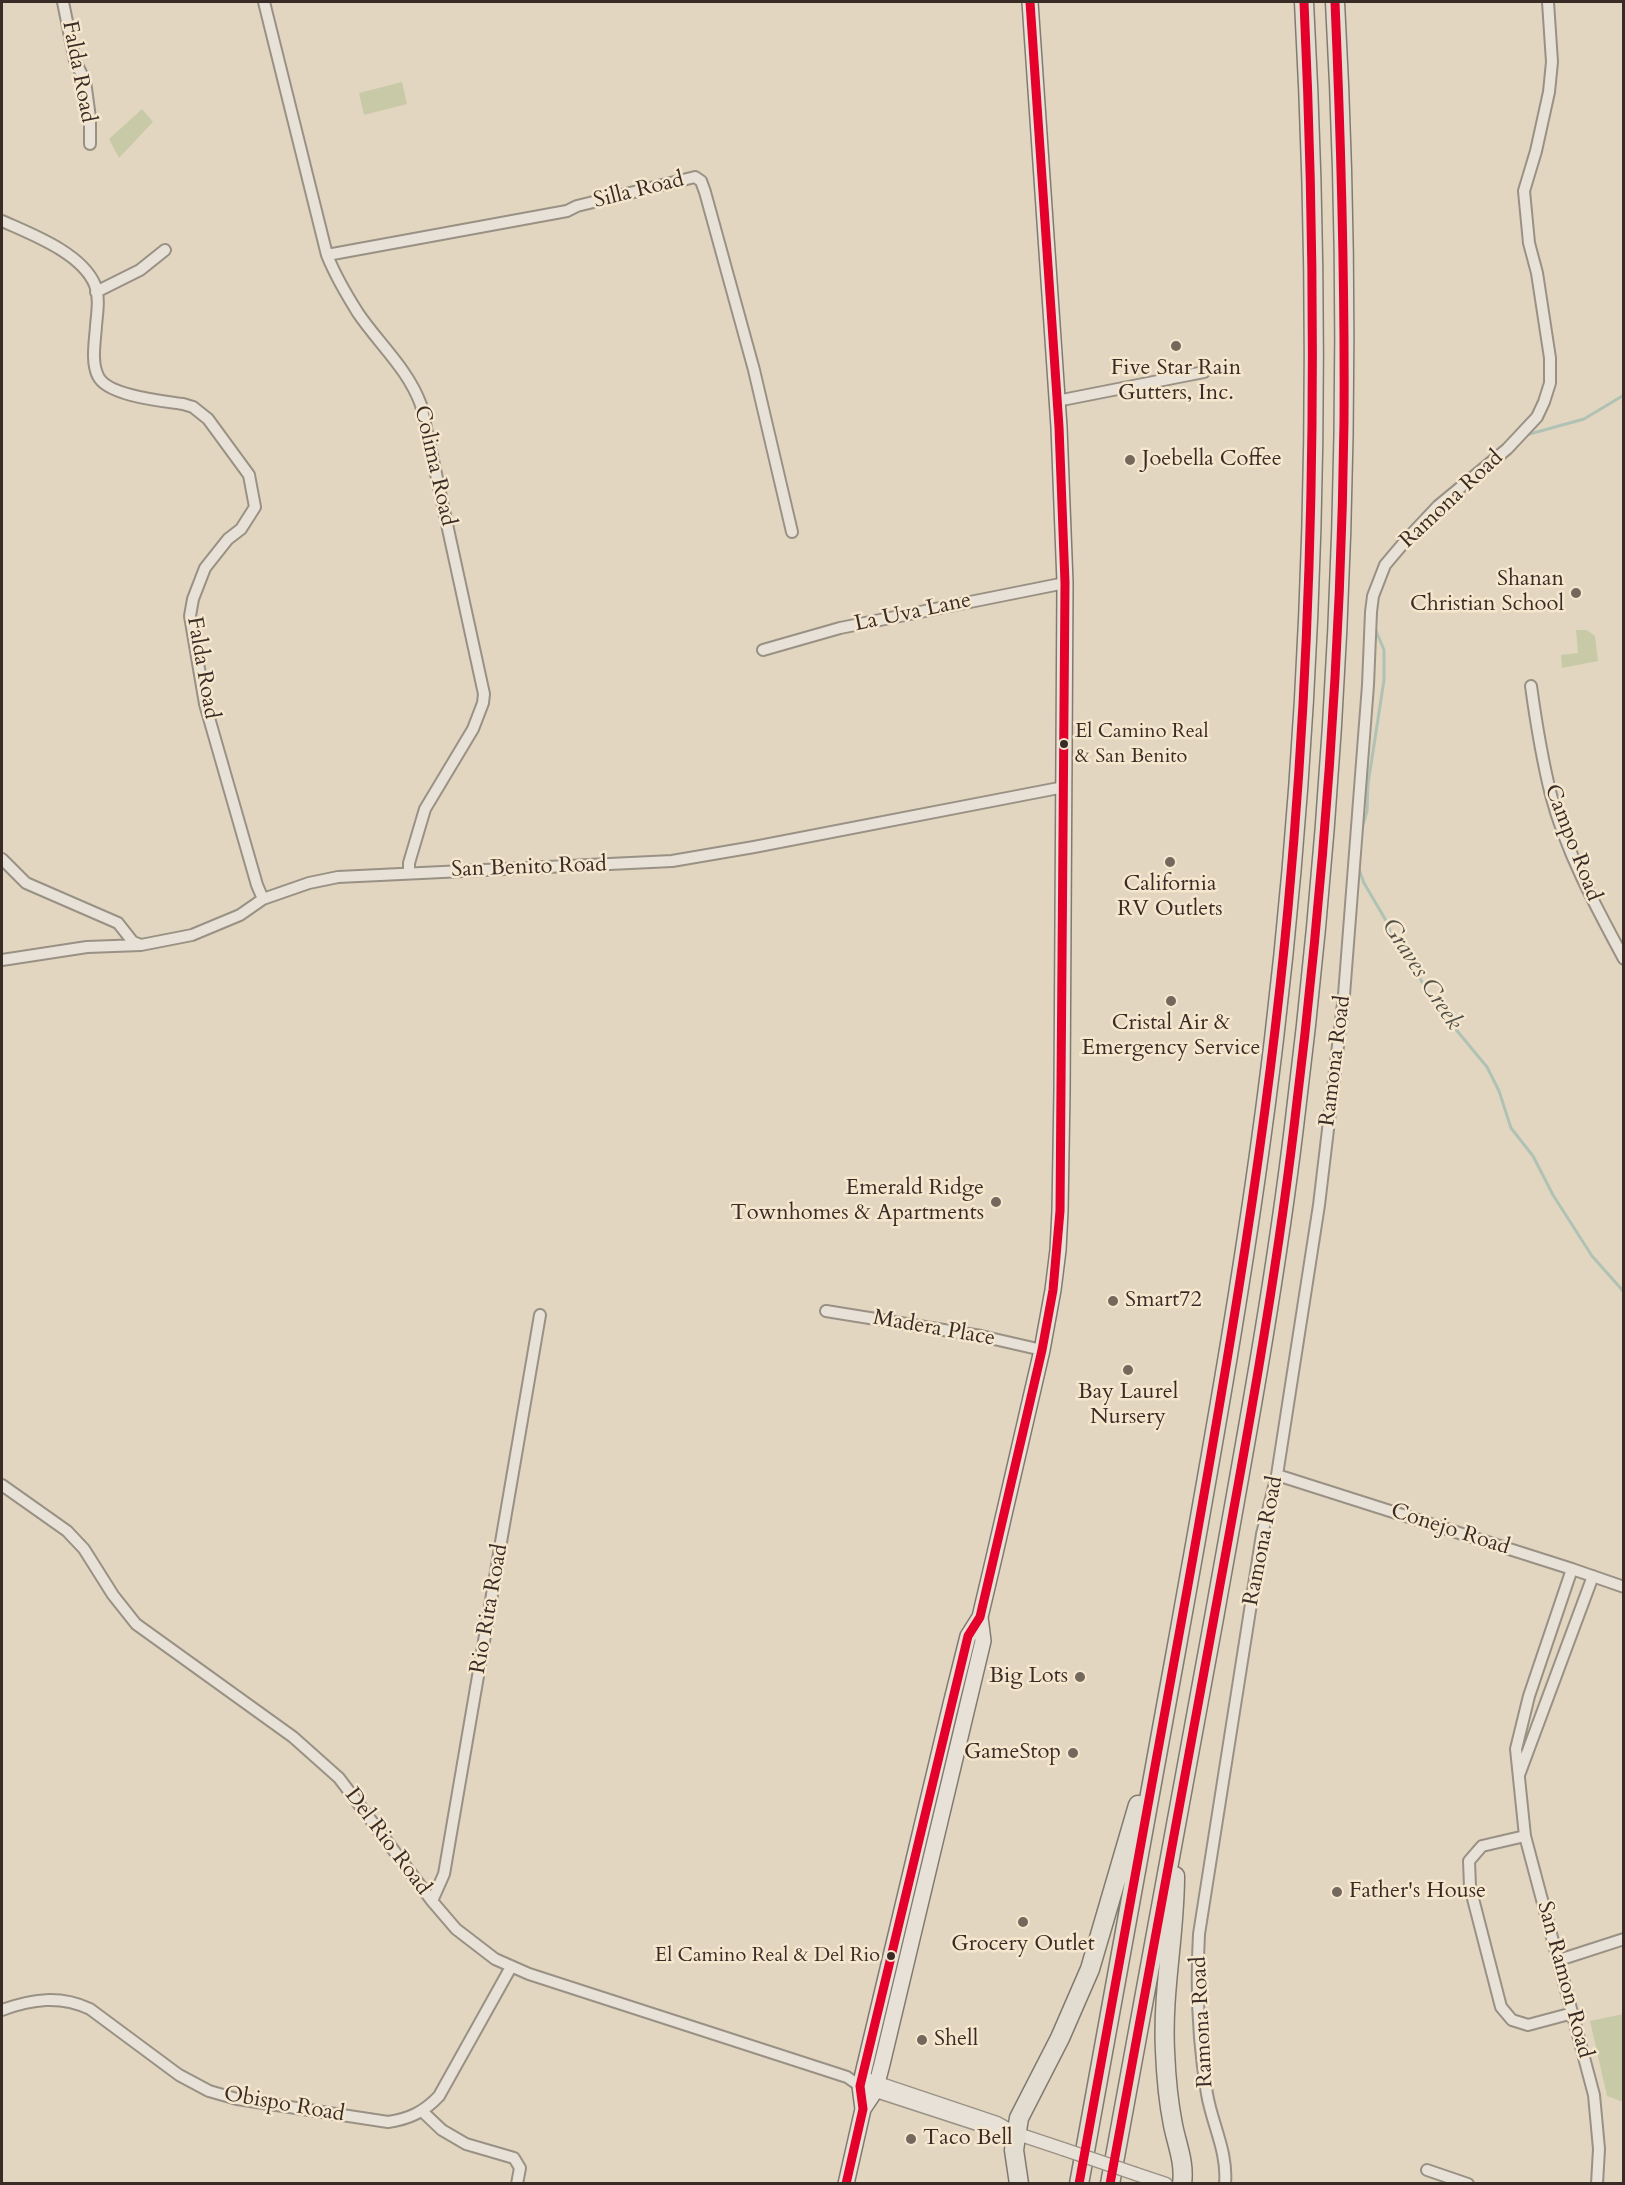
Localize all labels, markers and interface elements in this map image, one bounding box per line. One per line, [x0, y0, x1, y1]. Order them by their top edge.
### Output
street label: Falda Road [55, 19, 101, 125]
street label: Silla Road [591, 167, 687, 215]
marker: Five Star Rain Gutters, Inc. [1169, 339, 1183, 353]
place label: Five Star Rain Gutters, Inc. [1111, 356, 1241, 408]
street label: Colima Road [407, 403, 461, 529]
street label: Ramona Road [1395, 445, 1509, 555]
place label: Joebella Coffee [1142, 447, 1282, 473]
marker: Joebella Coffee [1123, 453, 1137, 467]
place label: Shanan Christian School [1410, 567, 1564, 618]
marker: Shanan Christian School [1569, 586, 1583, 600]
street label: La Uva Lane [852, 588, 974, 638]
street label: Falda Road [180, 615, 224, 721]
place label: El Camino Real & San Benito [1075, 720, 1208, 767]
marker: El Camino Real & San Benito [1058, 738, 1070, 750]
street label: Campo Road [1538, 781, 1606, 905]
street label: San Benito Road [451, 852, 607, 884]
marker: California RV Outlets [1163, 855, 1177, 869]
place label: California RV Outlets [1117, 872, 1223, 924]
water label: Graves Creek [1374, 914, 1468, 1036]
marker: Cristal Air & Emergency Service [1164, 994, 1178, 1008]
street label: Ramona Road [1315, 994, 1357, 1128]
place label: Cristal Air & Emergency Service [1082, 1011, 1260, 1062]
place label: Emerald Ridge Townhomes & Apartments [730, 1176, 984, 1228]
marker: Emerald Ridge Townhomes & Apartments [989, 1195, 1003, 1209]
place label: Smart72 [1125, 1288, 1202, 1314]
marker: Smart72 [1106, 1294, 1120, 1308]
street label: Madera Place [871, 1305, 997, 1353]
marker: Bay Laurel Nursery [1121, 1363, 1135, 1377]
place label: Bay Laurel Nursery [1078, 1380, 1178, 1432]
street label: Ramona Road [1238, 1474, 1290, 1608]
street label: Conejo Road [1387, 1498, 1513, 1562]
street label: Rio Rita Road [466, 1542, 514, 1676]
place label: Big Lots [989, 1664, 1068, 1690]
marker: Big Lots [1073, 1670, 1087, 1684]
place label: GameStop [964, 1740, 1061, 1766]
marker: GameStop [1066, 1746, 1080, 1760]
street label: Del Rio Road [338, 1783, 436, 1901]
place label: Father's House [1349, 1879, 1486, 1905]
marker: Father's House [1330, 1885, 1344, 1899]
street label: San Ramon Road [1530, 1899, 1598, 2061]
marker: Grocery Outlet [1016, 1915, 1030, 1929]
place label: Grocery Outlet [951, 1932, 1095, 1958]
place label: El Camino Real & Del Rio [655, 1944, 880, 1968]
marker: El Camino Real & Del Rio [885, 1950, 897, 1962]
street label: Ramona Road [1186, 1956, 1220, 2088]
place label: Shell [934, 2027, 978, 2053]
marker: Shell [915, 2033, 929, 2047]
street label: Obispo Road [222, 2081, 346, 2129]
place label: Taco Bell [923, 2126, 1013, 2152]
marker: Taco Bell [904, 2132, 918, 2146]

